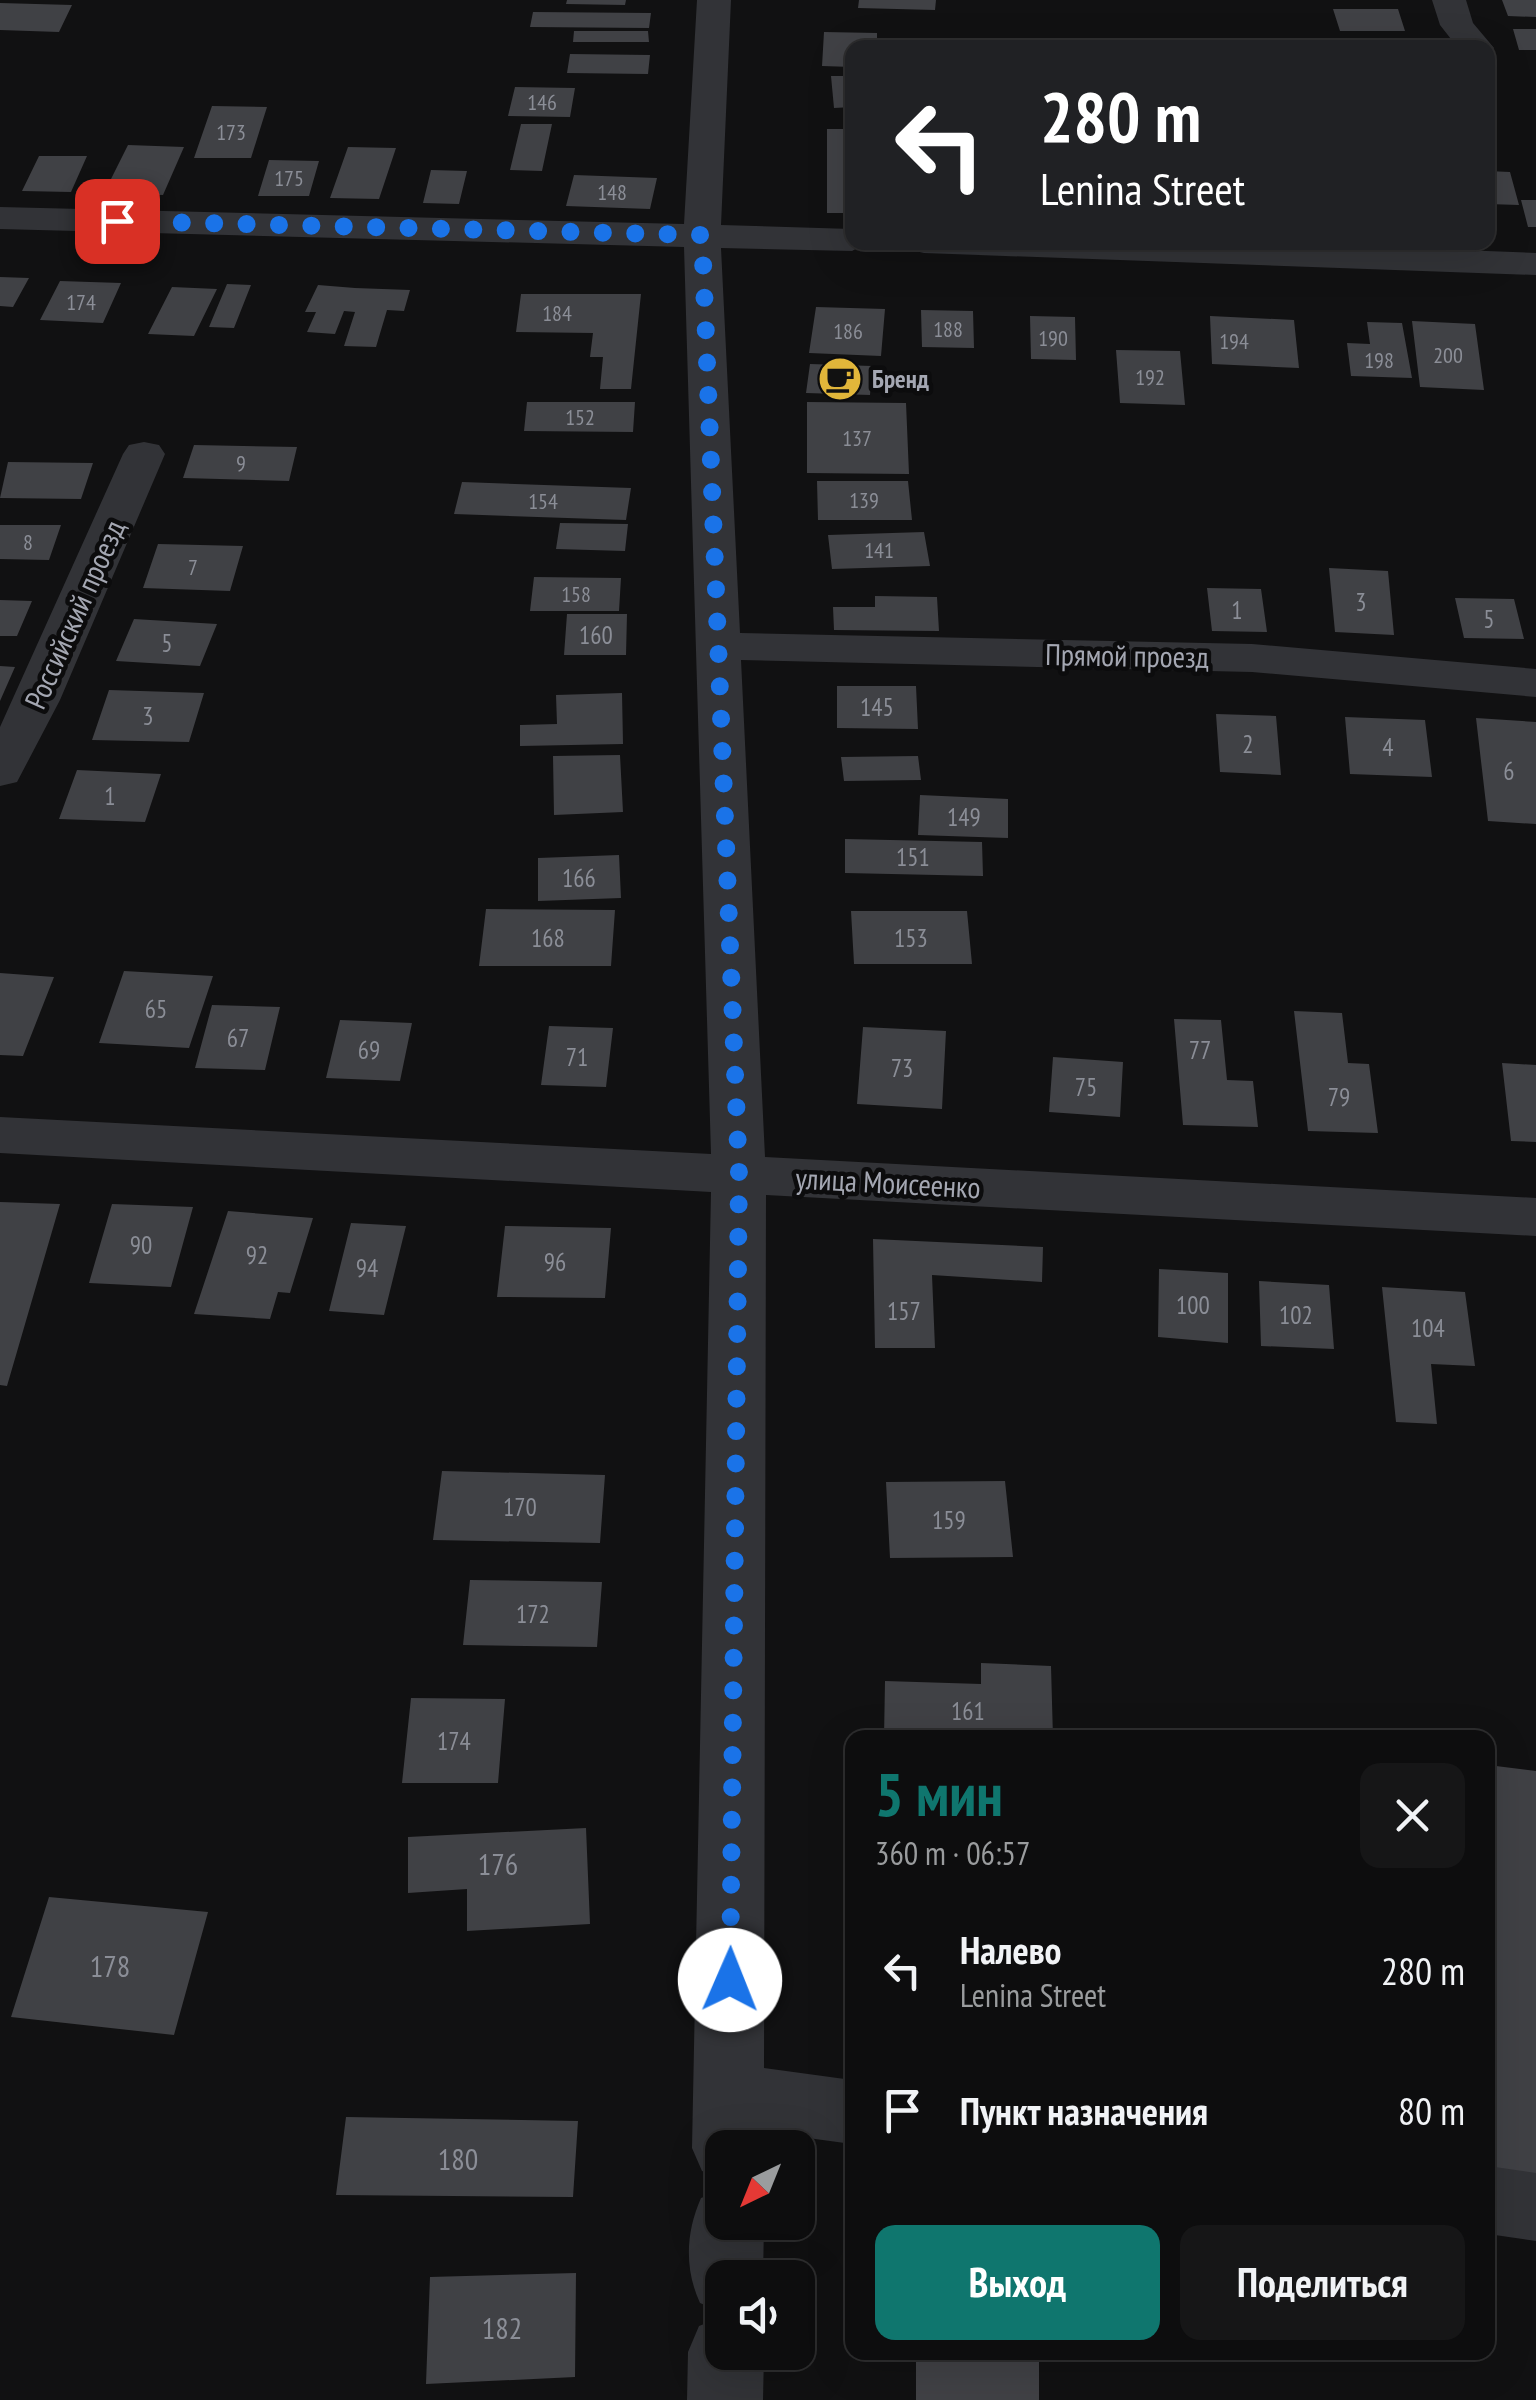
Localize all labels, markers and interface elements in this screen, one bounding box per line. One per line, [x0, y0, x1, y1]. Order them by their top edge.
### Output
text: 280 m [1040, 71, 1201, 161]
icon: left [875, 80, 1005, 210]
house number: 146 [527, 88, 557, 116]
house number: 173 [216, 118, 246, 146]
text: Lenina Street [1040, 159, 1245, 217]
house number: 175 [274, 164, 304, 192]
house number: 148 [597, 178, 627, 206]
pin [75, 179, 160, 264]
icon: arrive [90, 194, 145, 249]
house number: 174 [66, 288, 96, 316]
house number: 184 [542, 299, 572, 327]
house number: 188 [933, 315, 963, 343]
house number: 186 [833, 317, 863, 345]
house number: 190 [1038, 324, 1068, 352]
house number: 194 [1219, 327, 1249, 355]
house number: 200 [1433, 341, 1463, 369]
house number: 198 [1364, 346, 1394, 374]
cafe icon: Бренд [817, 356, 863, 402]
place label: Бренд [872, 363, 929, 395]
house number: 192 [1135, 363, 1165, 391]
house number: 152 [565, 403, 595, 431]
house number: 137 [842, 424, 872, 452]
house number: 9 [236, 449, 246, 477]
house number: 139 [849, 486, 879, 514]
house number: 154 [528, 487, 558, 515]
street label: Российский проезд [15, 513, 133, 715]
house number: 8 [23, 528, 33, 556]
house number: 141 [864, 536, 894, 564]
house number: 7 [188, 553, 198, 581]
house number: 158 [561, 580, 591, 608]
house number: 3 [1355, 586, 1367, 618]
house number: 1 [1231, 594, 1243, 626]
house number: 5 [1483, 603, 1495, 635]
house number: 160 [579, 619, 613, 651]
house number: 5 [161, 627, 173, 659]
street label: Прямой проезд [1045, 634, 1209, 676]
house number: 145 [860, 691, 894, 723]
house number: 3 [142, 700, 154, 732]
house number: 2 [1242, 728, 1254, 760]
house number: 4 [1382, 731, 1394, 763]
house number: 6 [1503, 755, 1515, 787]
house number: 1 [104, 780, 116, 812]
house number: 149 [947, 801, 981, 833]
house number: 151 [896, 841, 930, 873]
house number: 166 [562, 862, 596, 894]
house number: 168 [531, 922, 565, 954]
house number: 153 [894, 922, 928, 954]
house number: 65 [145, 993, 167, 1025]
house number: 67 [227, 1022, 249, 1054]
house number: 69 [358, 1034, 380, 1066]
house number: 77 [1189, 1034, 1211, 1066]
house number: 71 [566, 1041, 588, 1073]
house number: 73 [891, 1052, 913, 1084]
house number: 75 [1075, 1071, 1097, 1103]
house number: 79 [1328, 1081, 1350, 1113]
street label: улица Моисеенко [795, 1158, 981, 1206]
house number: 90 [130, 1229, 152, 1261]
house number: 92 [246, 1239, 268, 1271]
house number: 96 [544, 1246, 566, 1278]
house number: 94 [356, 1252, 378, 1284]
house number: 100 [1176, 1289, 1210, 1321]
house number: 157 [887, 1295, 921, 1327]
house number: 102 [1279, 1299, 1313, 1331]
house number: 104 [1411, 1312, 1445, 1344]
house number: 170 [503, 1491, 537, 1523]
house number: 159 [932, 1504, 966, 1536]
house number: 172 [516, 1598, 550, 1630]
house number: 161 [951, 1695, 985, 1727]
house number: 174 [437, 1725, 471, 1757]
text: 5 мин [875, 1755, 1003, 1833]
button: close [1360, 1763, 1465, 1868]
text: 360 m · 06:57 [875, 1832, 1030, 1874]
house number: 176 [478, 1844, 518, 1883]
text: Налево [960, 1925, 1061, 1974]
position arrow [678, 1928, 782, 2032]
icon: left [875, 1943, 930, 1998]
house number: 178 [90, 1946, 130, 1985]
text: 280 m [1381, 1946, 1465, 1995]
text: Lenina Street [960, 1974, 1106, 2016]
icon: arrive [875, 2083, 930, 2138]
text: Пункт назначения [960, 2086, 1208, 2135]
text: 80 m [1398, 2086, 1465, 2135]
north arrow [705, 2130, 815, 2240]
map controls [705, 2130, 815, 2370]
house number: 180 [438, 2139, 478, 2178]
button: Выход [875, 2225, 1160, 2340]
button: Поделиться [1180, 2225, 1465, 2340]
button: sound [705, 2260, 815, 2370]
house number: 182 [482, 2308, 522, 2347]

